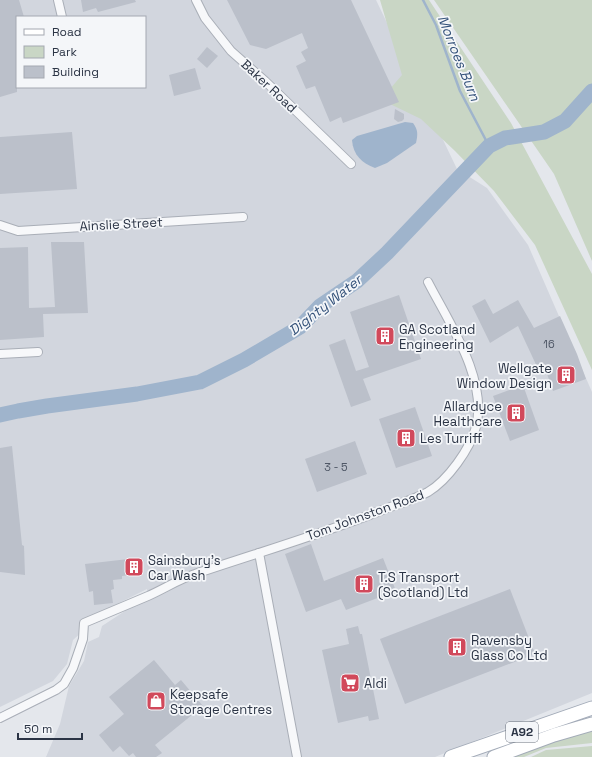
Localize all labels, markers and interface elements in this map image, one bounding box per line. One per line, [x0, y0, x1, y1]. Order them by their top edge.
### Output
water label: Morroes Burn [434, 13, 484, 104]
legend [16, 16, 146, 88]
text: Road [52, 24, 81, 40]
text: Park [52, 44, 77, 60]
street label: Baker Road [237, 56, 301, 116]
text: Building [52, 64, 99, 80]
street label: Ainslie Street [79, 213, 163, 235]
water label: Dighty Water [285, 270, 367, 339]
place label: GA Scotland Engineering [399, 321, 475, 353]
building icon: GA Scotland Engineering [374, 325, 396, 347]
house number: 16 [543, 337, 555, 351]
place label: Wellgate Window Design [457, 360, 552, 392]
building icon: Wellgate Window Design [555, 364, 577, 386]
place label: Allardyce Healthcare [434, 398, 502, 430]
building icon: Allardyce Healthcare [505, 402, 527, 424]
building icon: Les Turriff [395, 427, 417, 449]
place label: Les Turriff [420, 430, 482, 447]
house number: 3 - 5 [324, 460, 348, 474]
street label: Tom Johnston Road [304, 486, 426, 544]
place label: Sainsbury's Car Wash [148, 552, 221, 584]
building icon: Sainsbury's Car Wash [123, 556, 145, 578]
place label: T.S Transport (Scotland) Ltd [378, 569, 468, 601]
building icon: T.S Transport (Scotland) Ltd [353, 573, 375, 595]
place label: Ravensby Glass Co Ltd [471, 632, 548, 664]
building icon: Ravensby Glass Co Ltd [446, 636, 468, 658]
supermarket icon: Aldi [339, 672, 361, 694]
place label: Aldi [364, 675, 387, 692]
place label: Keepsafe Storage Centres [170, 686, 272, 718]
shop icon: Keepsafe Storage Centres [145, 690, 167, 712]
scale bar [18, 715, 82, 741]
text: 50 m [24, 721, 52, 737]
road number: A92 [506, 722, 538, 742]

